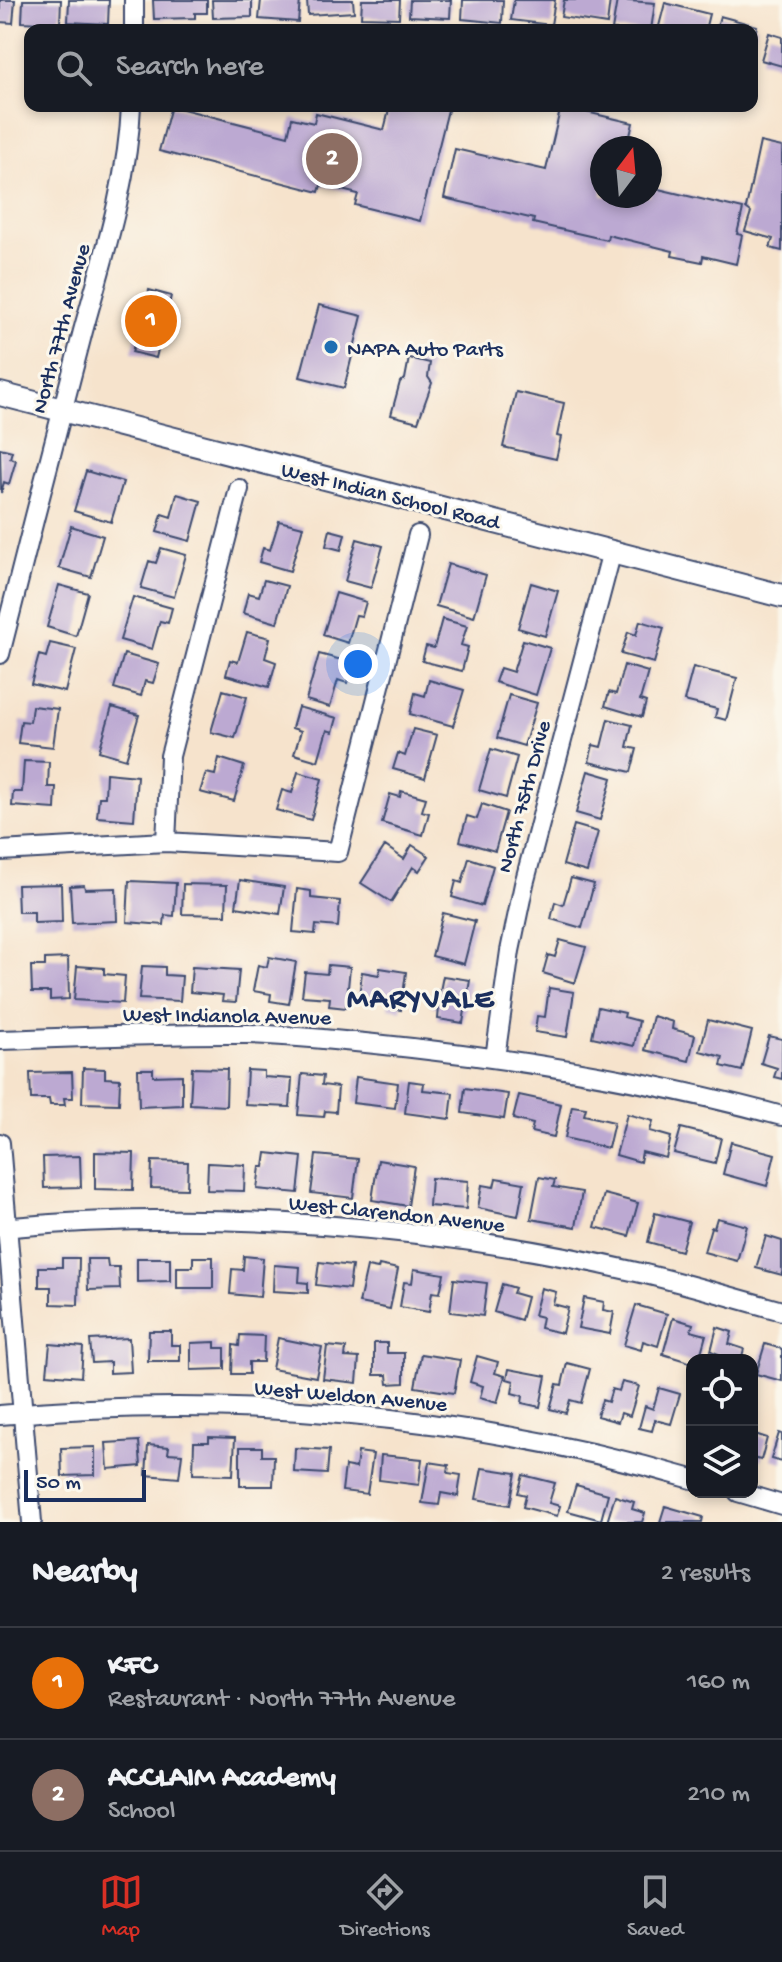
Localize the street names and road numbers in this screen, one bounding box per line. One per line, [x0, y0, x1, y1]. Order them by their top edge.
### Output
street label: North 77th Avenue [28, 241, 98, 417]
street label: West Indian School Road [278, 458, 504, 538]
street label: North 75th Drive [493, 717, 559, 876]
street label: West Indianola Avenue [123, 1003, 332, 1033]
street label: West Clarendon Avenue [287, 1192, 507, 1240]
street label: West Weldon Avenue [253, 1377, 449, 1419]

